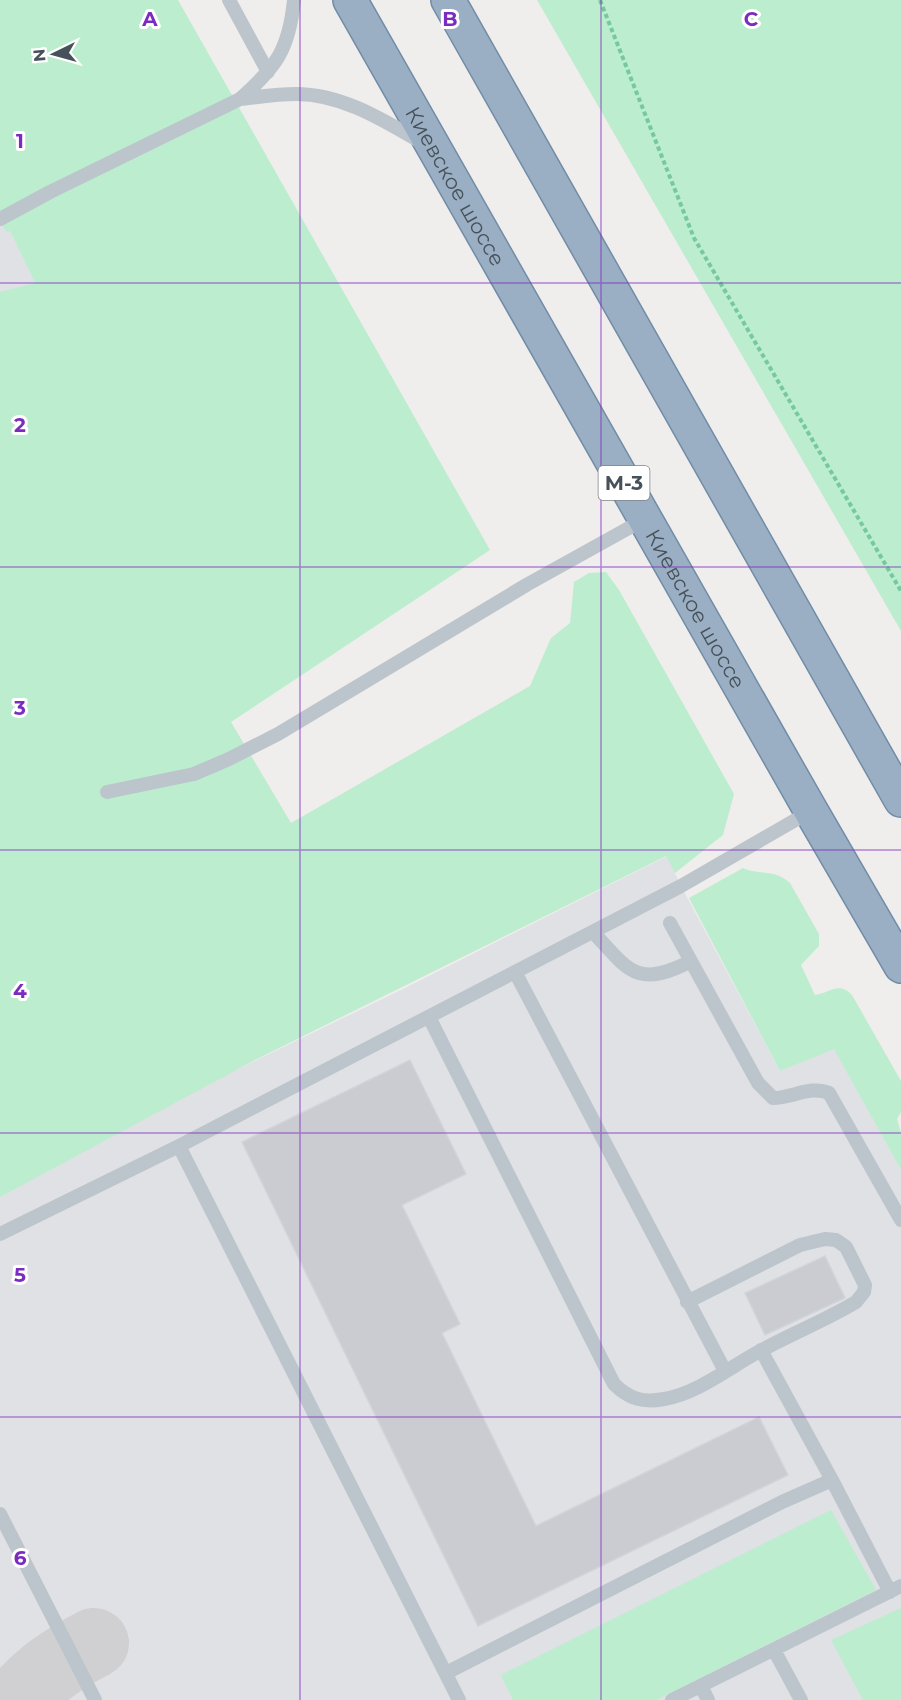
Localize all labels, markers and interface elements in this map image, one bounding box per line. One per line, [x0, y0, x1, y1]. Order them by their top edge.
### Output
text: A [141, 7, 158, 31]
text: B [442, 7, 458, 31]
text: C [744, 7, 759, 31]
north arrow [24, 24, 84, 84]
text: N [30, 48, 50, 63]
street label: Киевское шоссе [401, 102, 511, 270]
text: 1 [16, 129, 24, 153]
text: 2 [14, 413, 26, 437]
road number: М-3 [598, 466, 650, 500]
street label: Киевское шоссе [641, 524, 751, 693]
text: 3 [13, 696, 26, 720]
text: 4 [13, 979, 27, 1003]
text: 5 [14, 1263, 26, 1287]
text: 6 [14, 1546, 27, 1570]

